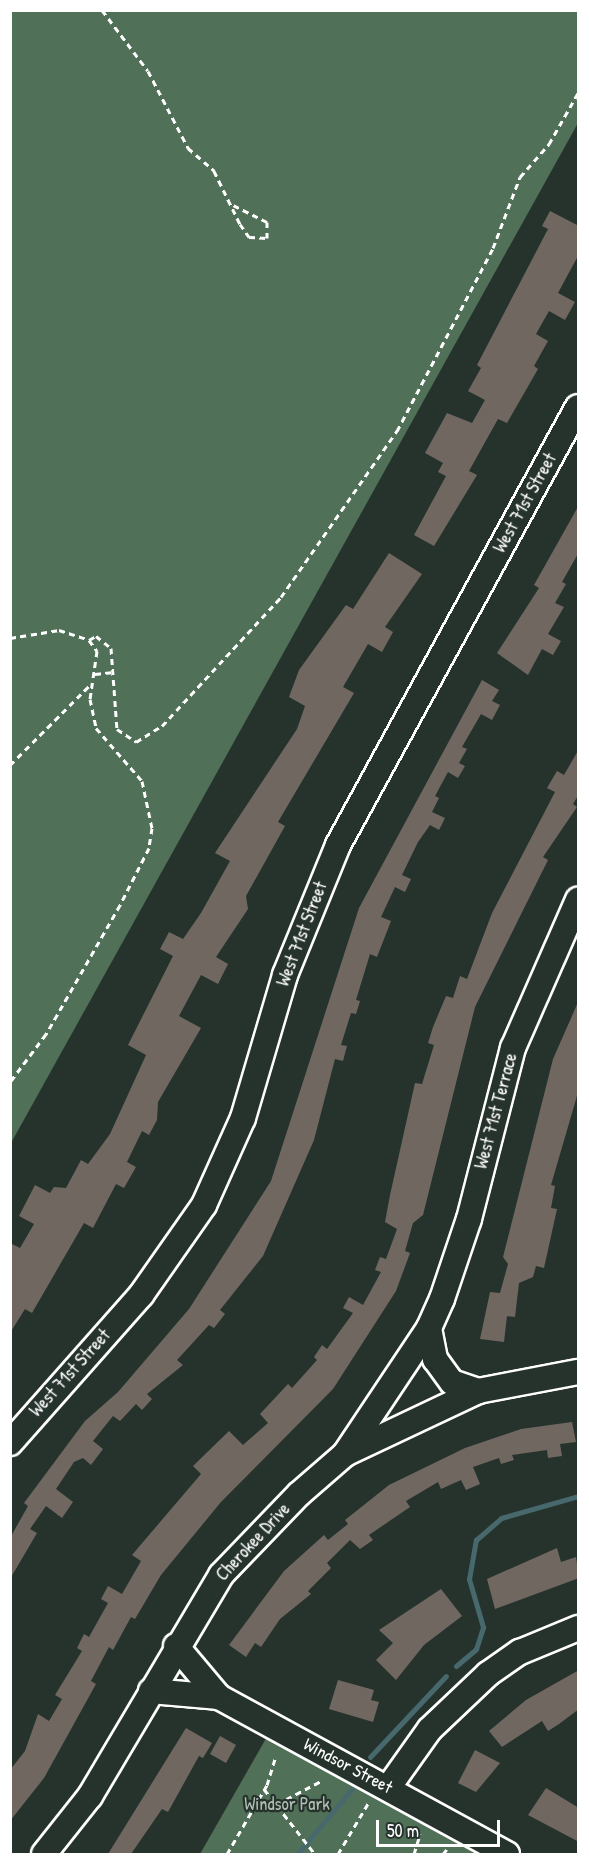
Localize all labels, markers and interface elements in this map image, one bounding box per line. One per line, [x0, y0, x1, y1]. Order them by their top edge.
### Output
street label: West 71st Street [489, 450, 561, 556]
street label: West 71st Street [272, 879, 332, 989]
street label: West 71st Terrace [470, 1051, 522, 1171]
street label: West 71st Street [25, 1325, 115, 1421]
street label: Cherokee Drive [211, 1499, 295, 1585]
street label: Windsor Street [300, 1734, 396, 1798]
park label: Windsor Park [244, 1793, 330, 1815]
scale bar [379, 1808, 504, 1846]
text: 50 m [387, 1818, 419, 1843]

